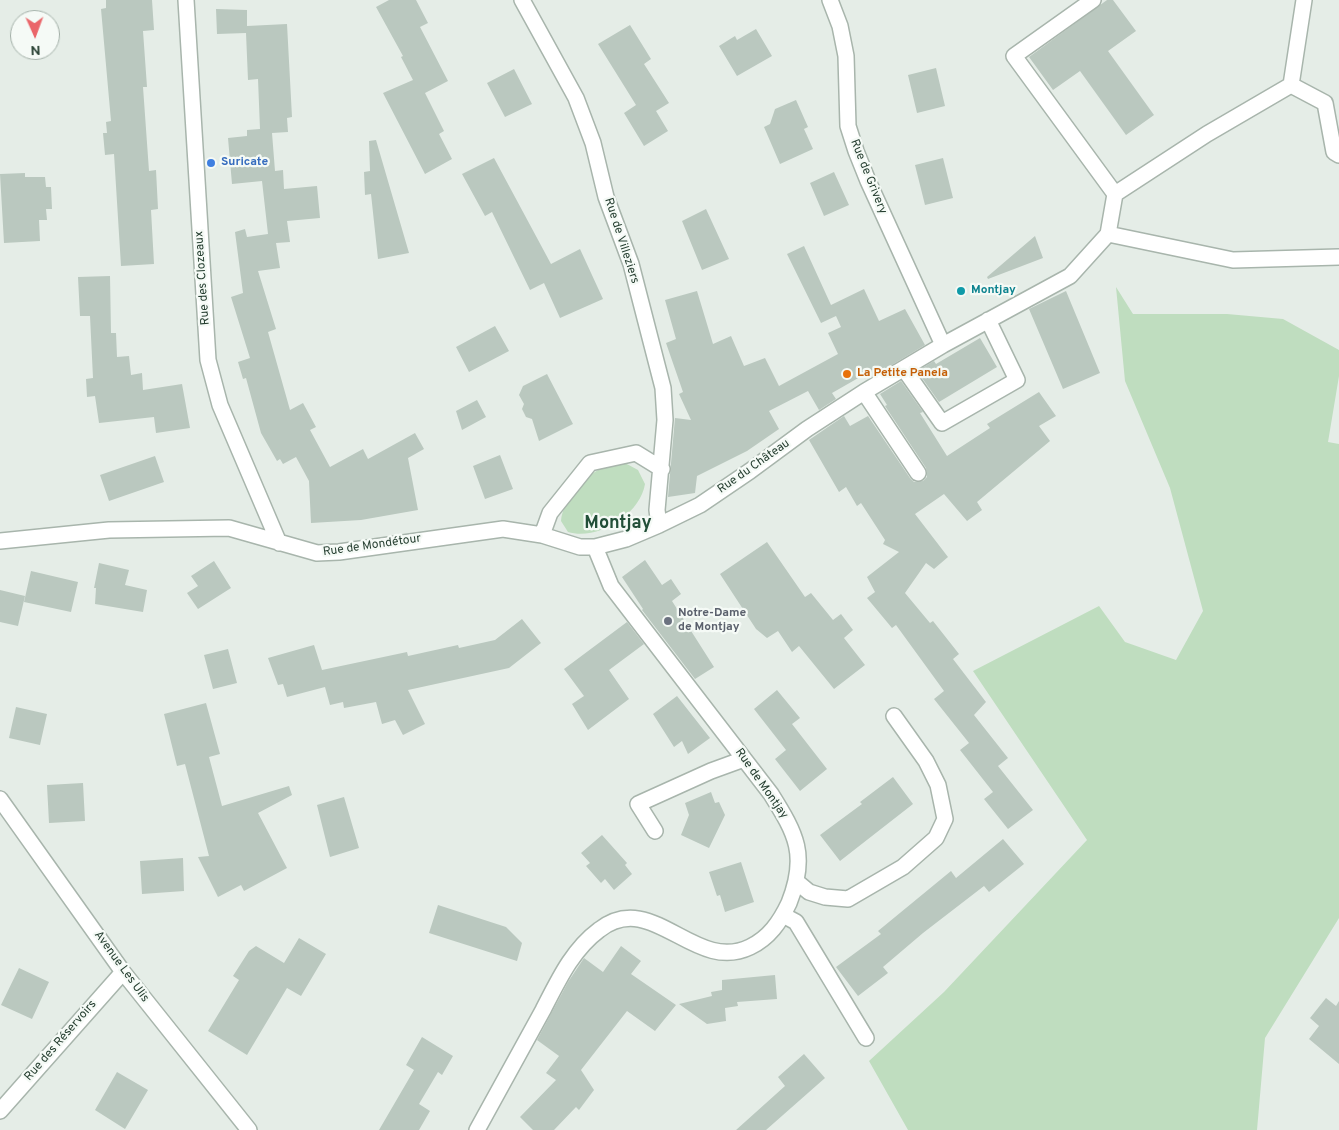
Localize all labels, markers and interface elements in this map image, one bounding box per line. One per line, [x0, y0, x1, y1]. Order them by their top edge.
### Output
north arrow [10, 10, 60, 60]
text: N [30, 41, 41, 58]
street label: Rue de Grivery [846, 137, 890, 217]
place label: Suricate [221, 156, 268, 170]
marker: Suricate [205, 157, 217, 169]
street label: Rue de Villeziers [600, 196, 642, 286]
street label: Rue des Clozeaux [193, 230, 213, 326]
place label: Montjay [971, 284, 1016, 298]
marker: Montjay [955, 285, 967, 297]
place label: La Petite Panela [857, 367, 948, 381]
marker: La Petite Panela [841, 368, 853, 380]
street label: Rue du Château [715, 437, 793, 497]
district label: Montjay [584, 513, 652, 535]
street label: Rue de Mondétour [322, 532, 422, 560]
place label: Notre-Dame de Montjay [678, 607, 746, 635]
marker: Notre-Dame de Montjay [662, 615, 674, 627]
street label: Rue de Montjay [731, 746, 791, 822]
street label: Avenue Les Ulis [90, 929, 152, 1005]
street label: Rue des Réservoirs [22, 998, 100, 1084]

